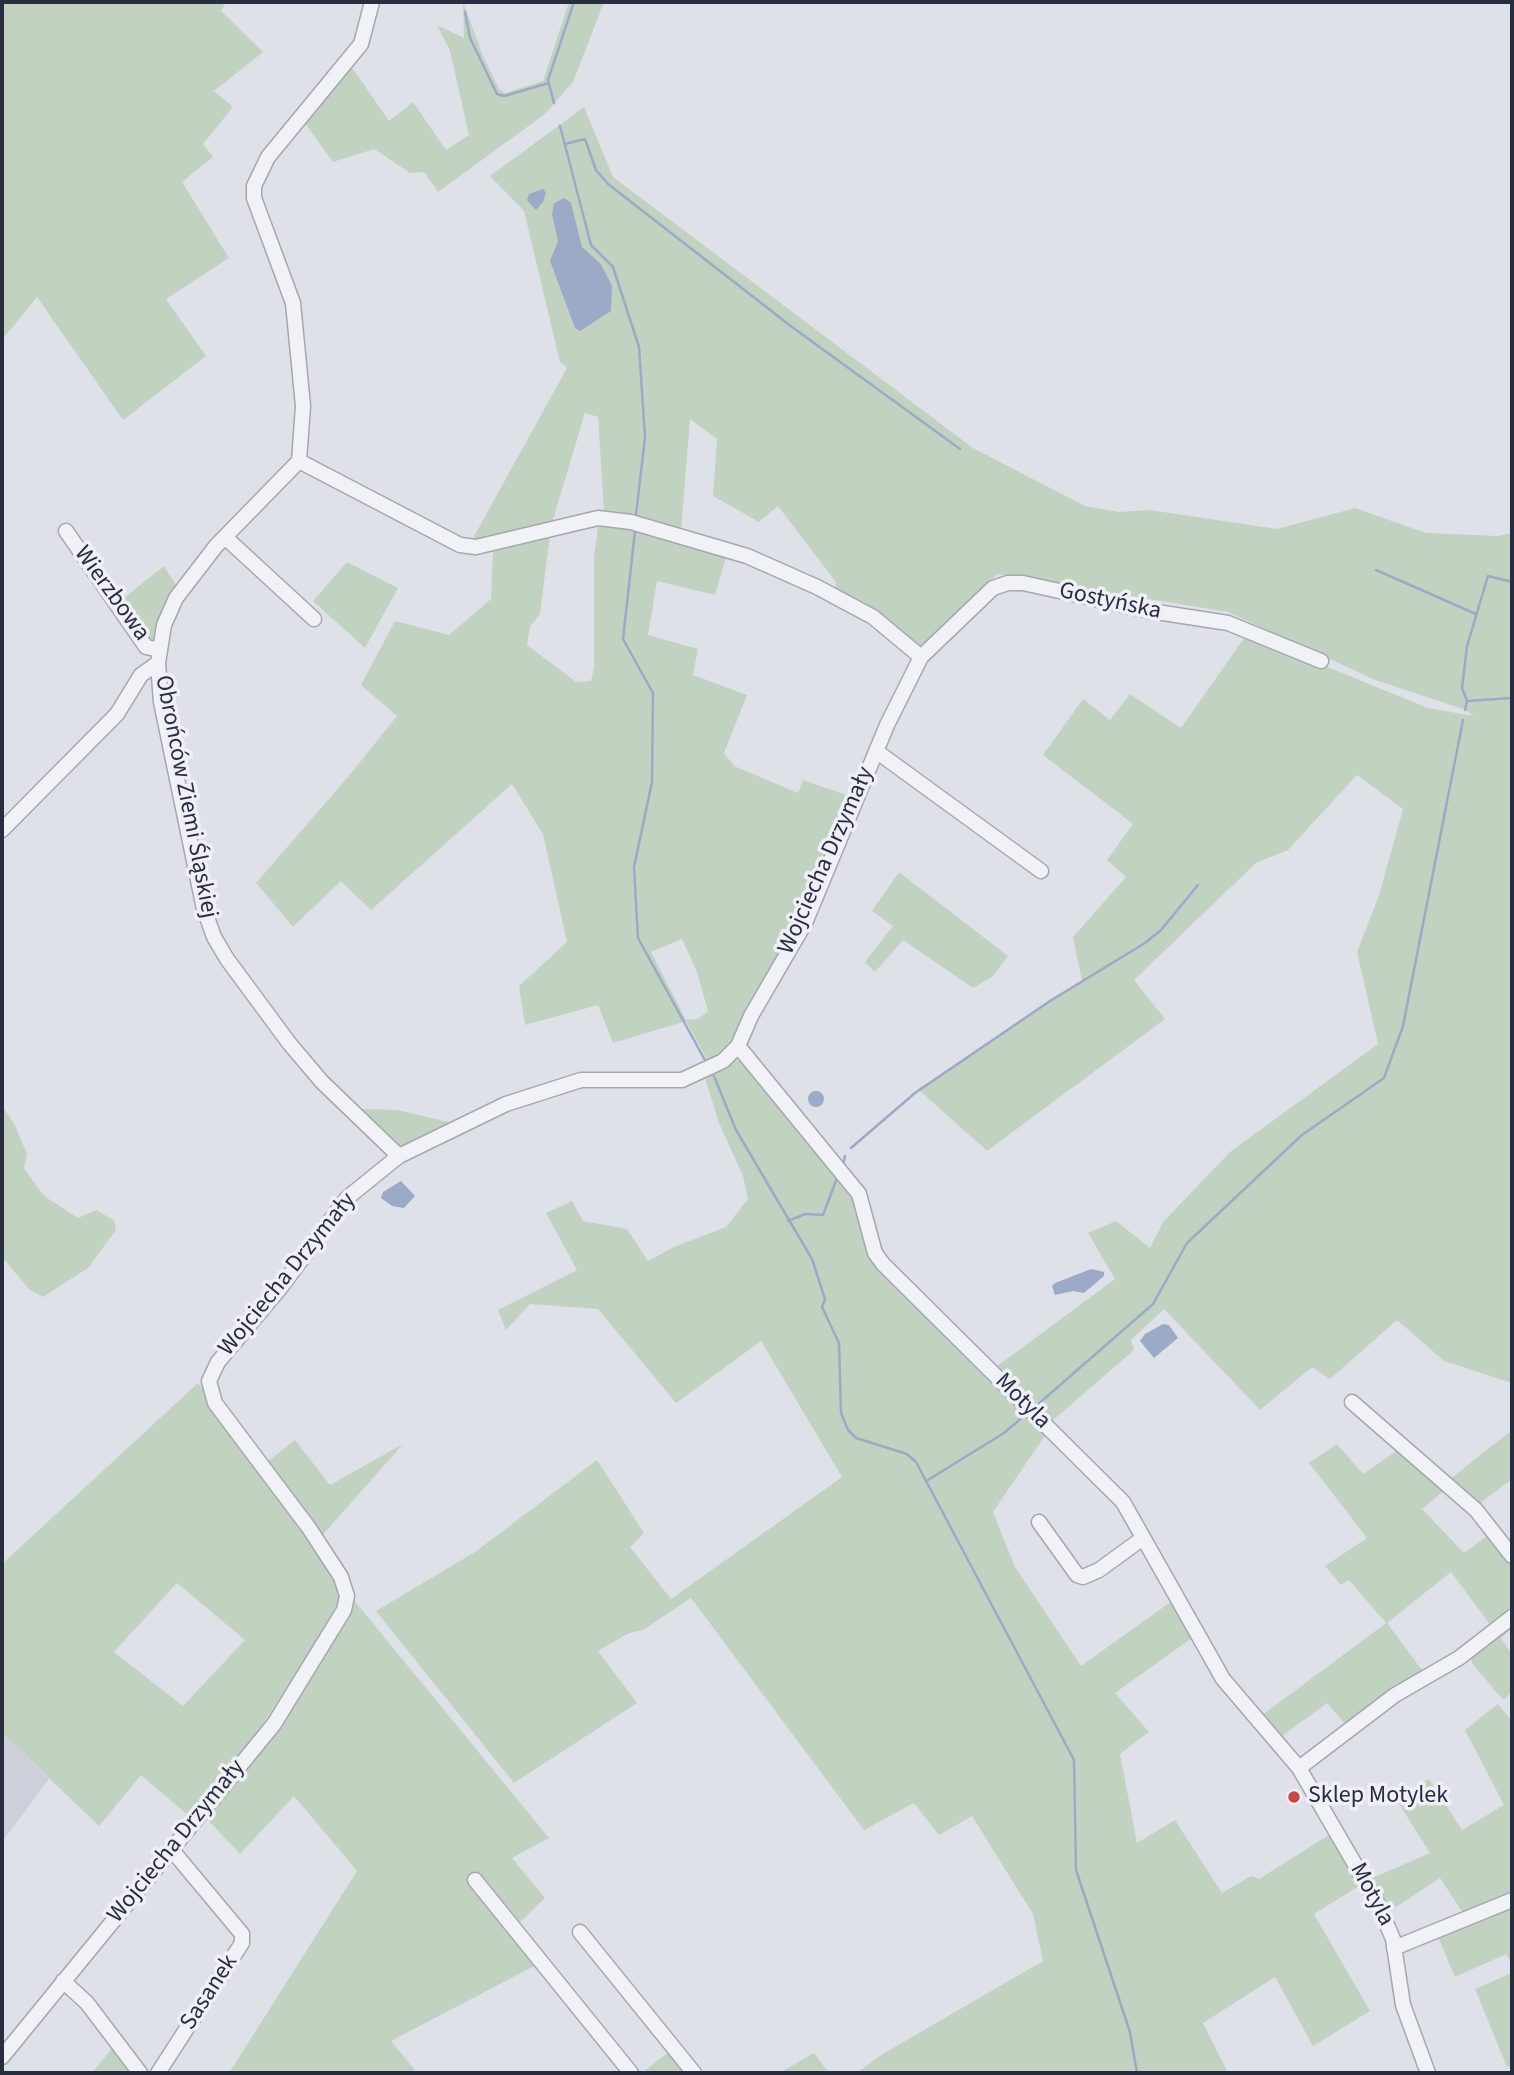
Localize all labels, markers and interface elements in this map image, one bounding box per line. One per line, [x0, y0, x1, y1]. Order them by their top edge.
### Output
street label: Wierzbowa [67, 541, 155, 647]
street label: Gostyńska [1056, 577, 1164, 627]
street label: Obrońców Ziemi Śląskiej [147, 673, 223, 921]
street label: Wojciecha Drzymały [773, 763, 881, 959]
street label: Wojciecha Drzymały [213, 1187, 363, 1363]
street label: Motyla [988, 1368, 1056, 1436]
street label: Wojciecha Drzymały [102, 1754, 252, 1930]
place label: Sklep Motylek [1308, 1783, 1448, 1811]
marker: Sklep Motylek [1286, 1789, 1302, 1805]
street label: Motyla [1342, 1858, 1400, 1932]
street label: Sasanek [175, 1950, 245, 2036]

